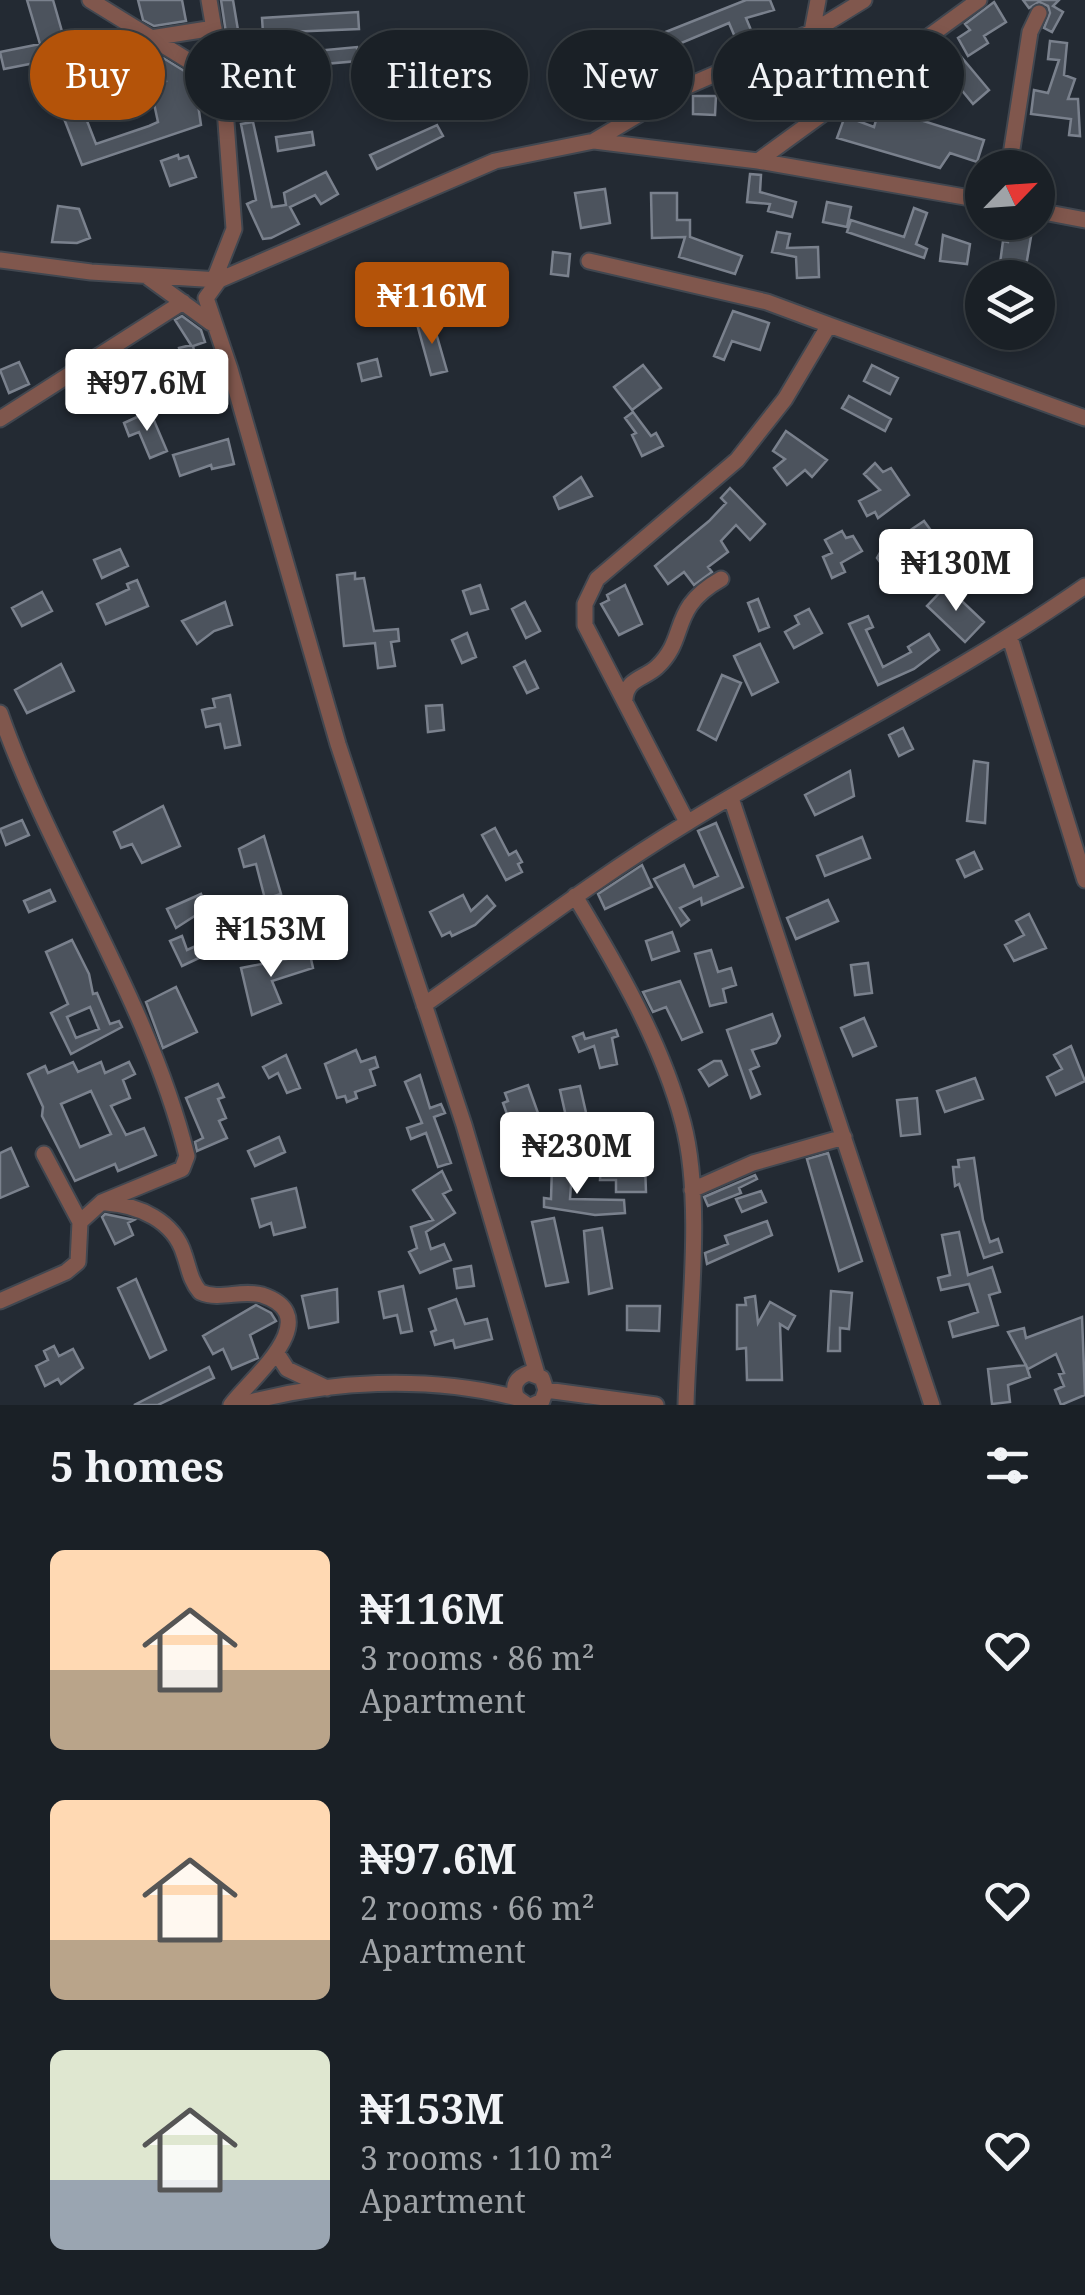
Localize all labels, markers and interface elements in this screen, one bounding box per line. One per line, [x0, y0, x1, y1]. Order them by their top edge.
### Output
chip: Buy [30, 30, 165, 120]
chip: Rent [185, 30, 331, 120]
chip: Filters [351, 30, 528, 120]
chip: New [548, 30, 693, 120]
chip: Apartment [713, 30, 964, 120]
north arrow [965, 150, 1055, 240]
map controls [965, 150, 1055, 350]
button: layers [965, 260, 1055, 350]
pin: ₦116M [362, 262, 502, 347]
text: ₦116M [377, 273, 487, 316]
pin: ₦97.6M [66, 349, 228, 434]
text: ₦97.6M [87, 360, 207, 403]
pin: ₦130M [886, 529, 1026, 614]
text: ₦130M [901, 540, 1011, 583]
pin: ₦153M [201, 895, 341, 980]
text: ₦153M [216, 906, 326, 949]
pin: ₦230M [507, 1112, 647, 1197]
text: ₦230M [522, 1123, 632, 1166]
text: 5 homes [50, 1437, 224, 1494]
icon: filters [980, 1438, 1035, 1493]
text: ₦116M [360, 1579, 504, 1636]
icon: home [130, 1590, 250, 1710]
icon: heart [980, 1623, 1035, 1678]
text: 3 rooms · 86 m² [360, 1636, 595, 1679]
text: Apartment [360, 1679, 526, 1722]
text: ₦97.6M [360, 1829, 517, 1886]
icon: home [130, 1840, 250, 1960]
icon: heart [980, 1873, 1035, 1928]
text: 2 rooms · 66 m² [360, 1886, 595, 1929]
text: Apartment [360, 1929, 526, 1972]
text: ₦153M [360, 2079, 504, 2136]
icon: home [130, 2090, 250, 2210]
icon: heart [980, 2123, 1035, 2178]
text: 3 rooms · 110 m² [360, 2136, 613, 2179]
text: Apartment [360, 2179, 526, 2222]

